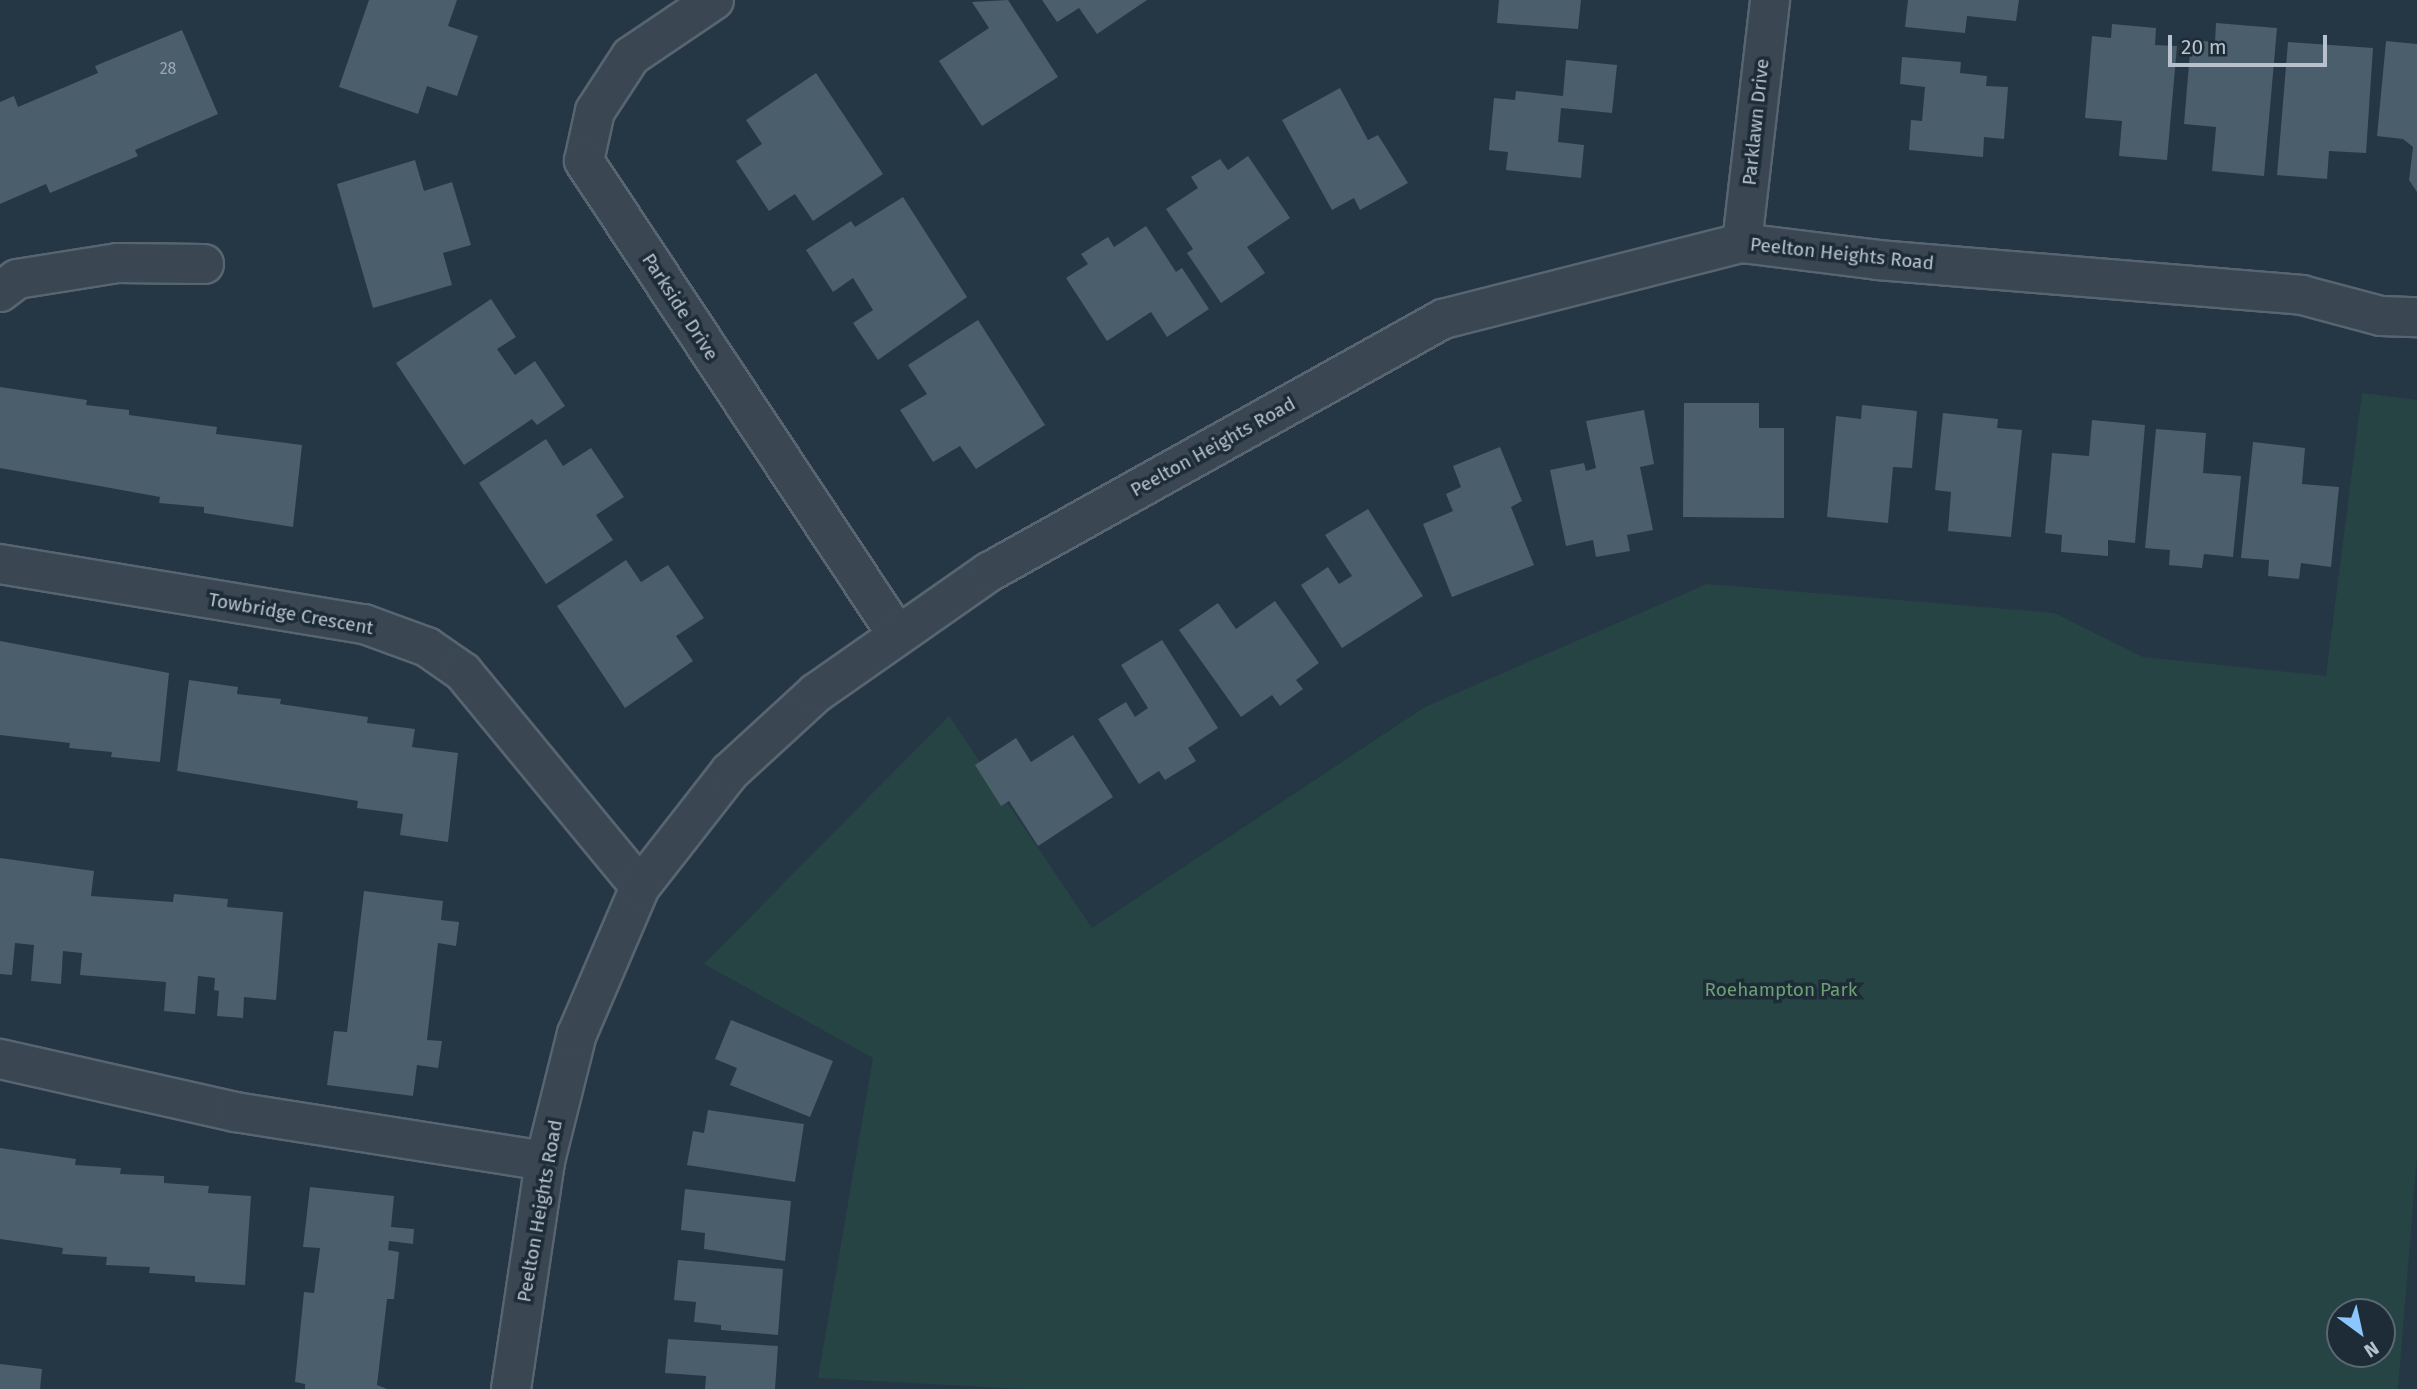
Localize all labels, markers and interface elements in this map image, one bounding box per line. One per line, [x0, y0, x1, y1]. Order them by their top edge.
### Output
scale bar [2172, 21, 2331, 65]
text: 20 m [2181, 34, 2227, 60]
street label: Parklawn Drive [1738, 57, 1774, 187]
house number: 28 [160, 59, 176, 79]
street label: Peelton Heights Road [1749, 233, 1935, 275]
street label: Parkside Drive [637, 249, 723, 365]
street label: Peelton Heights Road [1127, 392, 1299, 502]
street label: Towbridge Crescent [207, 588, 375, 640]
park label: Roehampton Park [1705, 979, 1857, 1001]
street label: Peelton Heights Road [513, 1118, 567, 1304]
north arrow [2326, 1298, 2396, 1368]
text: N [2360, 1336, 2383, 1362]

